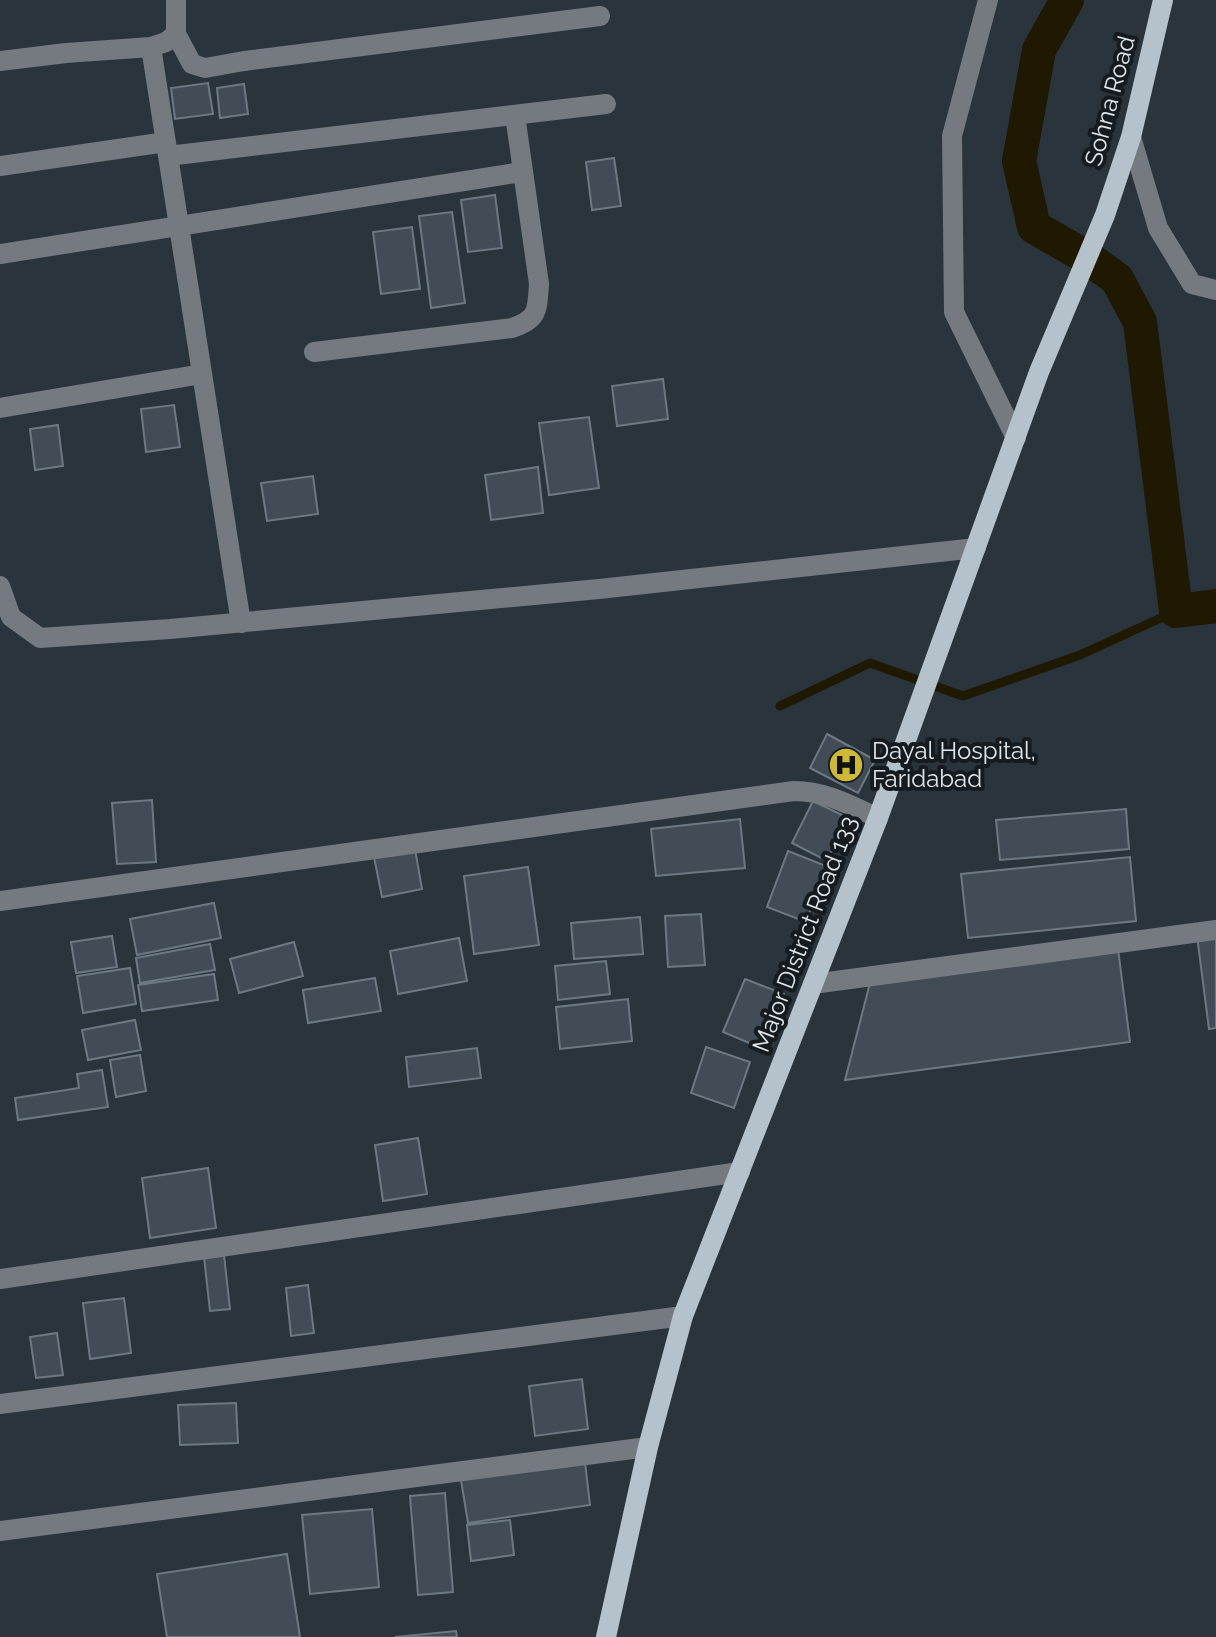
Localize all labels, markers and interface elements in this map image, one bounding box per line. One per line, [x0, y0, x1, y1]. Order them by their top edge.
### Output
street label: Sohna Road [1078, 33, 1141, 169]
place label: Dayal Hospital, Faridabad [872, 736, 1036, 793]
hospital icon: Dayal Hospital, Faridabad [827, 746, 865, 784]
street label: Major District Road 133 [746, 812, 863, 1056]

